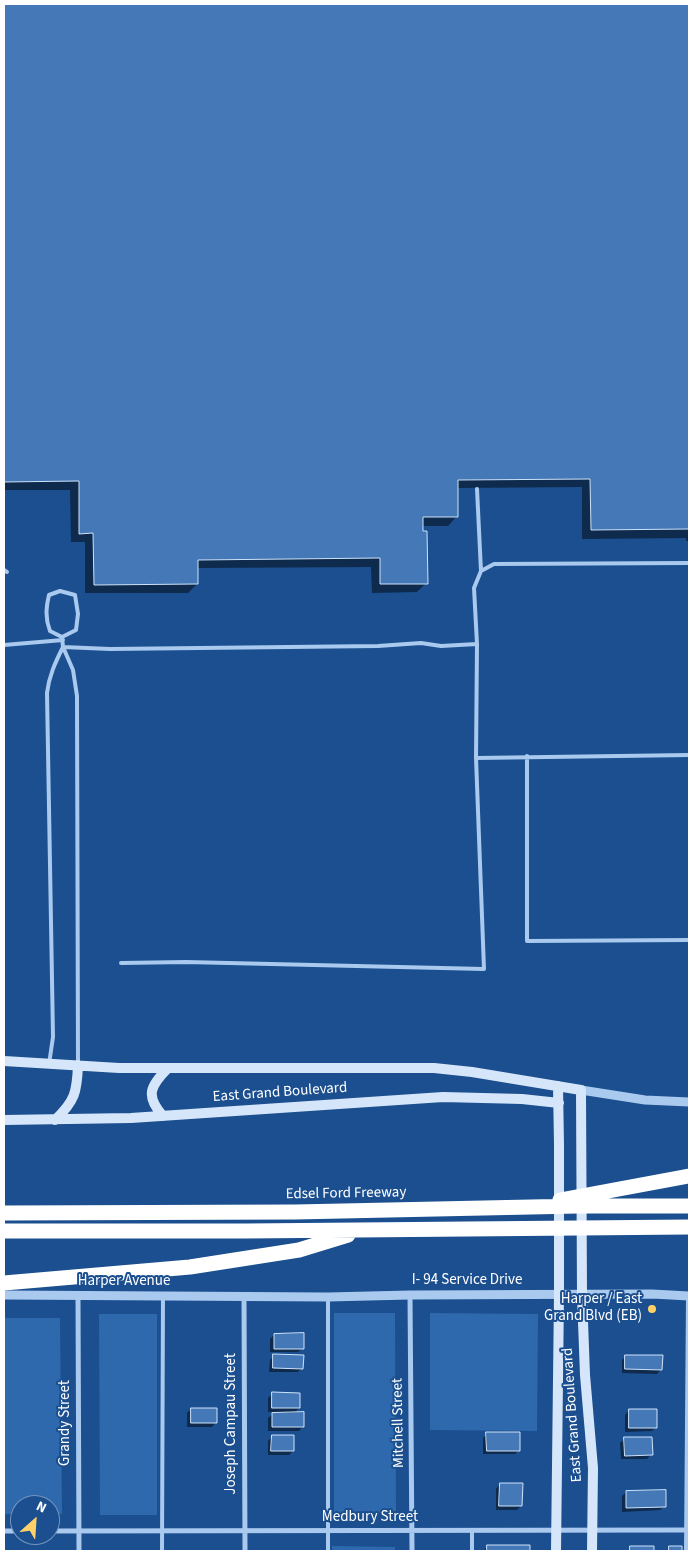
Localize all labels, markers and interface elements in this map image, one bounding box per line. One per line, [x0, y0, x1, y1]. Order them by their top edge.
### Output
street label: East Grand Boulevard [212, 1079, 348, 1107]
street label: Edsel Ford Freeway [286, 1184, 406, 1204]
street label: I- 94 Service Drive [412, 1272, 522, 1290]
street label: Harper Avenue [78, 1273, 170, 1291]
place label: Harper / East Grand Blvd (EB) [544, 1291, 642, 1326]
marker: Harper / East Grand Blvd (EB) [646, 1303, 658, 1315]
street label: East Grand Boulevard [559, 1347, 587, 1483]
street label: Joseph Campau Street [223, 1353, 241, 1495]
street label: Mitchell Street [389, 1378, 409, 1468]
street label: Grandy Street [57, 1380, 75, 1466]
north arrow [10, 1495, 60, 1545]
text: N [33, 1496, 50, 1518]
street label: Medbury Street [322, 1509, 418, 1527]

